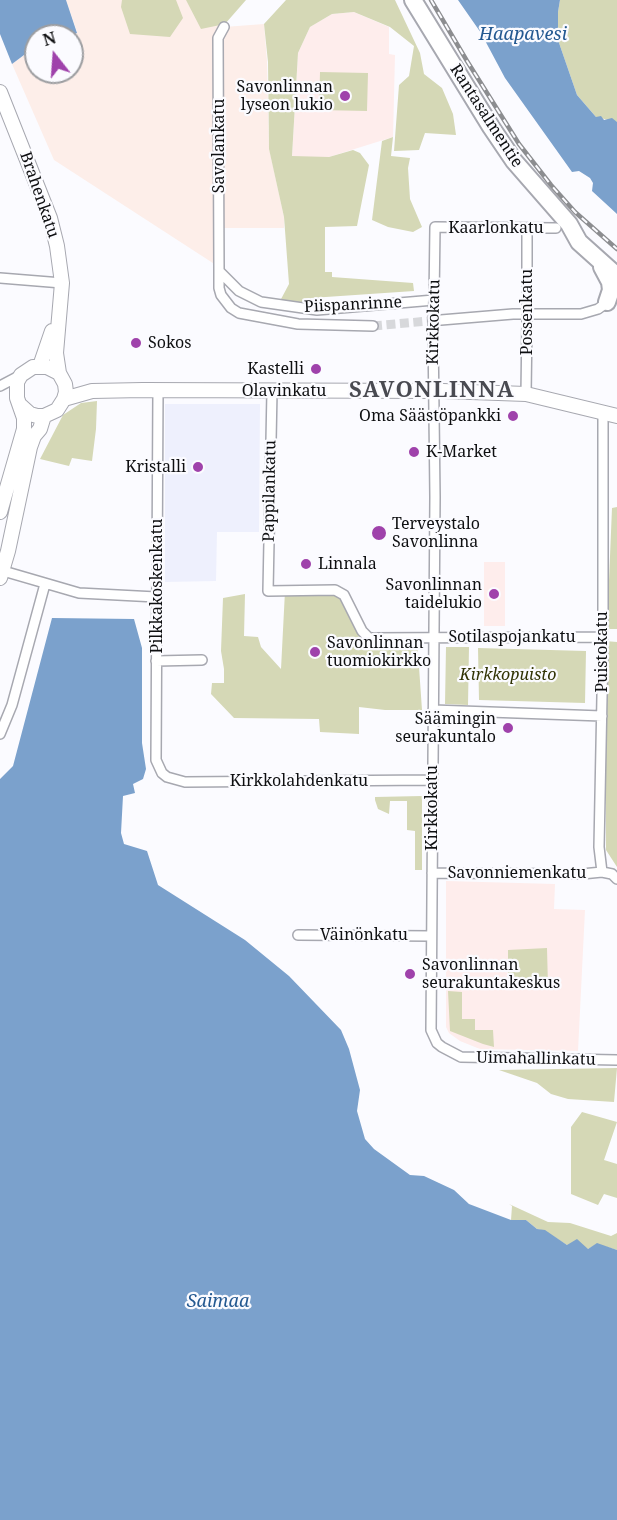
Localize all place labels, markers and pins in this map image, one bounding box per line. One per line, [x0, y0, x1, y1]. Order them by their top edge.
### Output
place label: Savonlinnan lyseon lukio [236, 77, 333, 115]
marker: Savonlinnan lyseon lukio [338, 89, 352, 103]
place label: Sokos [148, 333, 191, 353]
marker: Sokos [129, 336, 143, 350]
place label: Kastelli [247, 359, 304, 379]
marker: Kastelli [309, 362, 323, 376]
place label: Oma Säästöpankki [359, 406, 501, 426]
marker: Oma Säästöpankki [506, 409, 520, 423]
place label: K-Market [426, 442, 497, 462]
marker: K-Market [407, 445, 421, 459]
place label: Kristalli [125, 457, 186, 477]
marker: Kristalli [191, 460, 205, 474]
place label: Terveystalo Savonlinna [392, 514, 480, 552]
marker: Terveystalo Savonlinna [370, 524, 388, 542]
place label: Linnala [318, 554, 377, 574]
marker: Linnala [299, 557, 313, 571]
place label: Savonlinnan taidelukio [385, 575, 482, 613]
marker: Savonlinnan taidelukio [487, 587, 501, 601]
place label: Savonlinnan tuomiokirkko [327, 633, 431, 671]
marker: Savonlinnan tuomiokirkko [308, 645, 322, 659]
place label: Säämingin seurakuntalo [395, 709, 496, 747]
marker: Säämingin seurakuntalo [501, 721, 515, 735]
place label: Savonlinnan seurakuntakeskus [422, 955, 560, 993]
marker: Savonlinnan seurakuntakeskus [403, 967, 417, 981]

